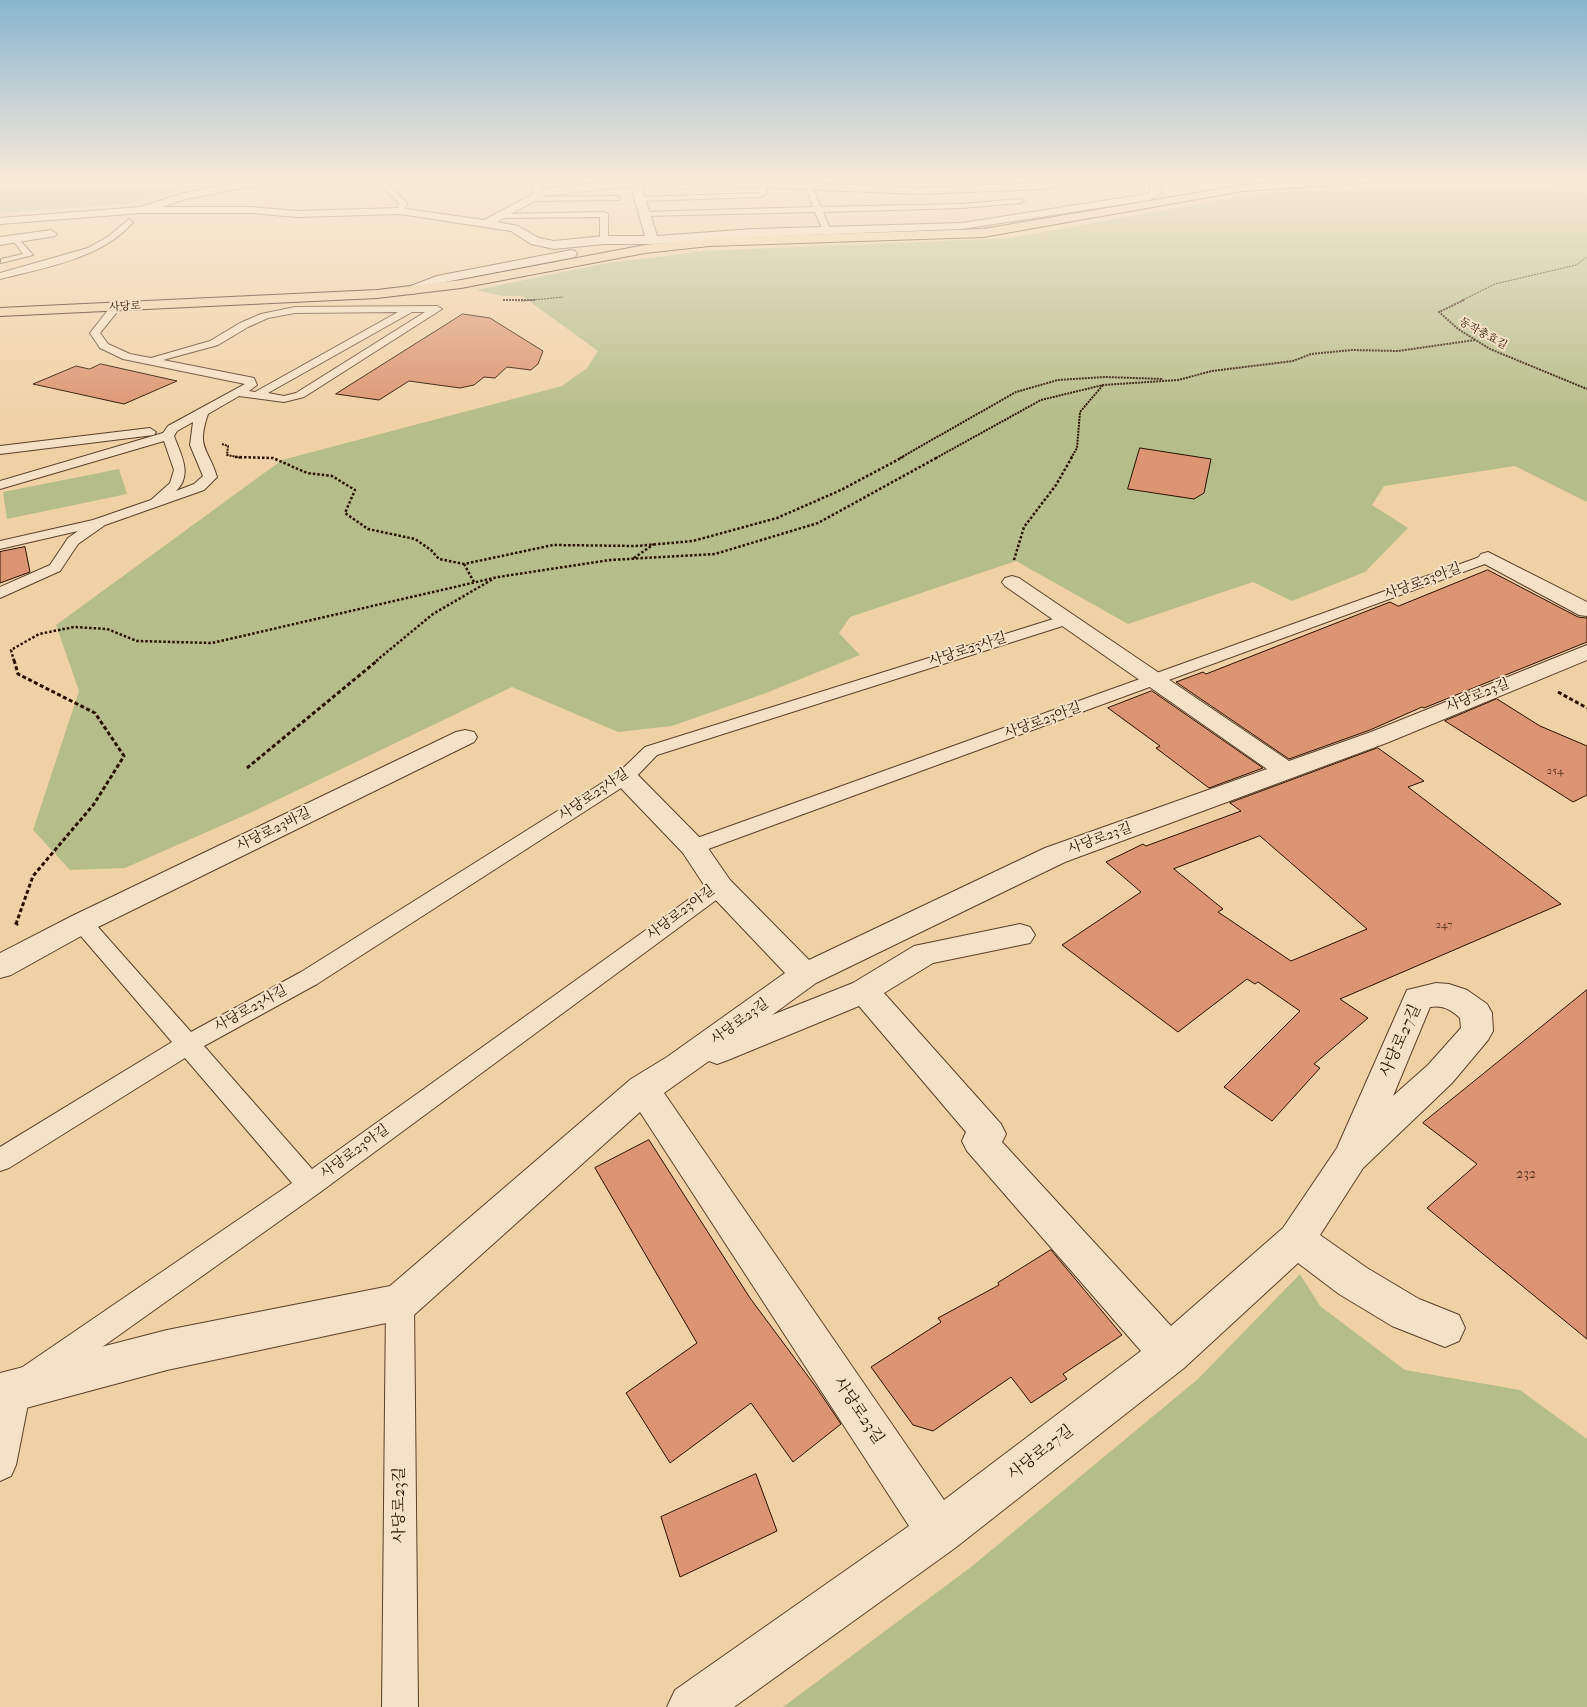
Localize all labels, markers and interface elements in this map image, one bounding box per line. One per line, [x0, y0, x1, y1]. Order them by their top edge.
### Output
street label: 사당로 [109, 300, 141, 314]
street label: 동작충효길 [1457, 315, 1509, 353]
street label: 사당로23아길 [1382, 560, 1464, 604]
street label: 사당로23사길 [927, 630, 1009, 670]
street label: 사당로23길 [1444, 676, 1512, 716]
street label: 사당로23아길 [1002, 699, 1084, 743]
house number: 254 [1547, 764, 1563, 778]
street label: 사당로23사길 [556, 766, 632, 824]
street label: 사당로23바길 [234, 805, 314, 855]
street label: 사당로23길 [1066, 820, 1134, 858]
street label: 사당로23아길 [644, 882, 718, 944]
house number: 247 [1435, 918, 1453, 932]
street label: 사당로23사길 [212, 982, 290, 1036]
street label: 사당로23길 [708, 996, 772, 1048]
street label: 사당로27길 [1376, 1002, 1426, 1080]
street label: 사당로23아길 [317, 1122, 393, 1182]
house number: 232 [1516, 1167, 1536, 1183]
street label: 사당로23길 [829, 1374, 887, 1448]
street label: 사당로27길 [1004, 1421, 1078, 1485]
street label: 사당로23길 [390, 1467, 410, 1543]

